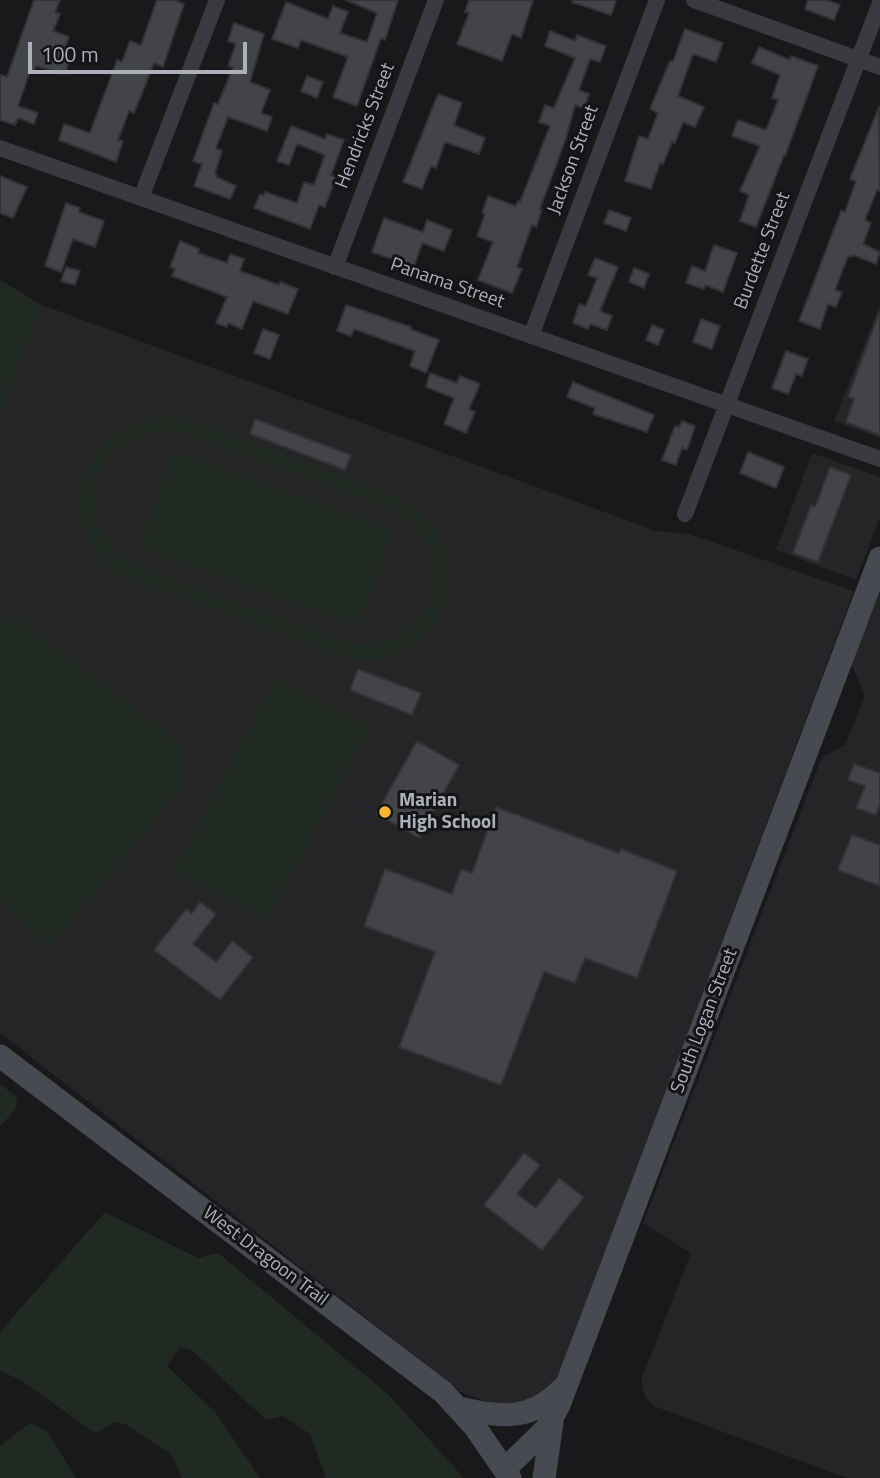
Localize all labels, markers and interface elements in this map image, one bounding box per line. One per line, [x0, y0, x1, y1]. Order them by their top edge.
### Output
scale bar [32, 28, 250, 72]
text: 100 m [41, 38, 98, 70]
street label: Hendricks Street [332, 60, 400, 192]
street label: Jackson Street [544, 102, 604, 218]
street label: Burdette Street [730, 189, 796, 313]
street label: Panama Street [387, 254, 507, 314]
place label: Marian High School [399, 790, 496, 834]
marker: Marian High School [377, 804, 393, 820]
street label: South Logan Street [667, 945, 743, 1097]
street label: West Dragoon Trail [198, 1202, 332, 1312]

